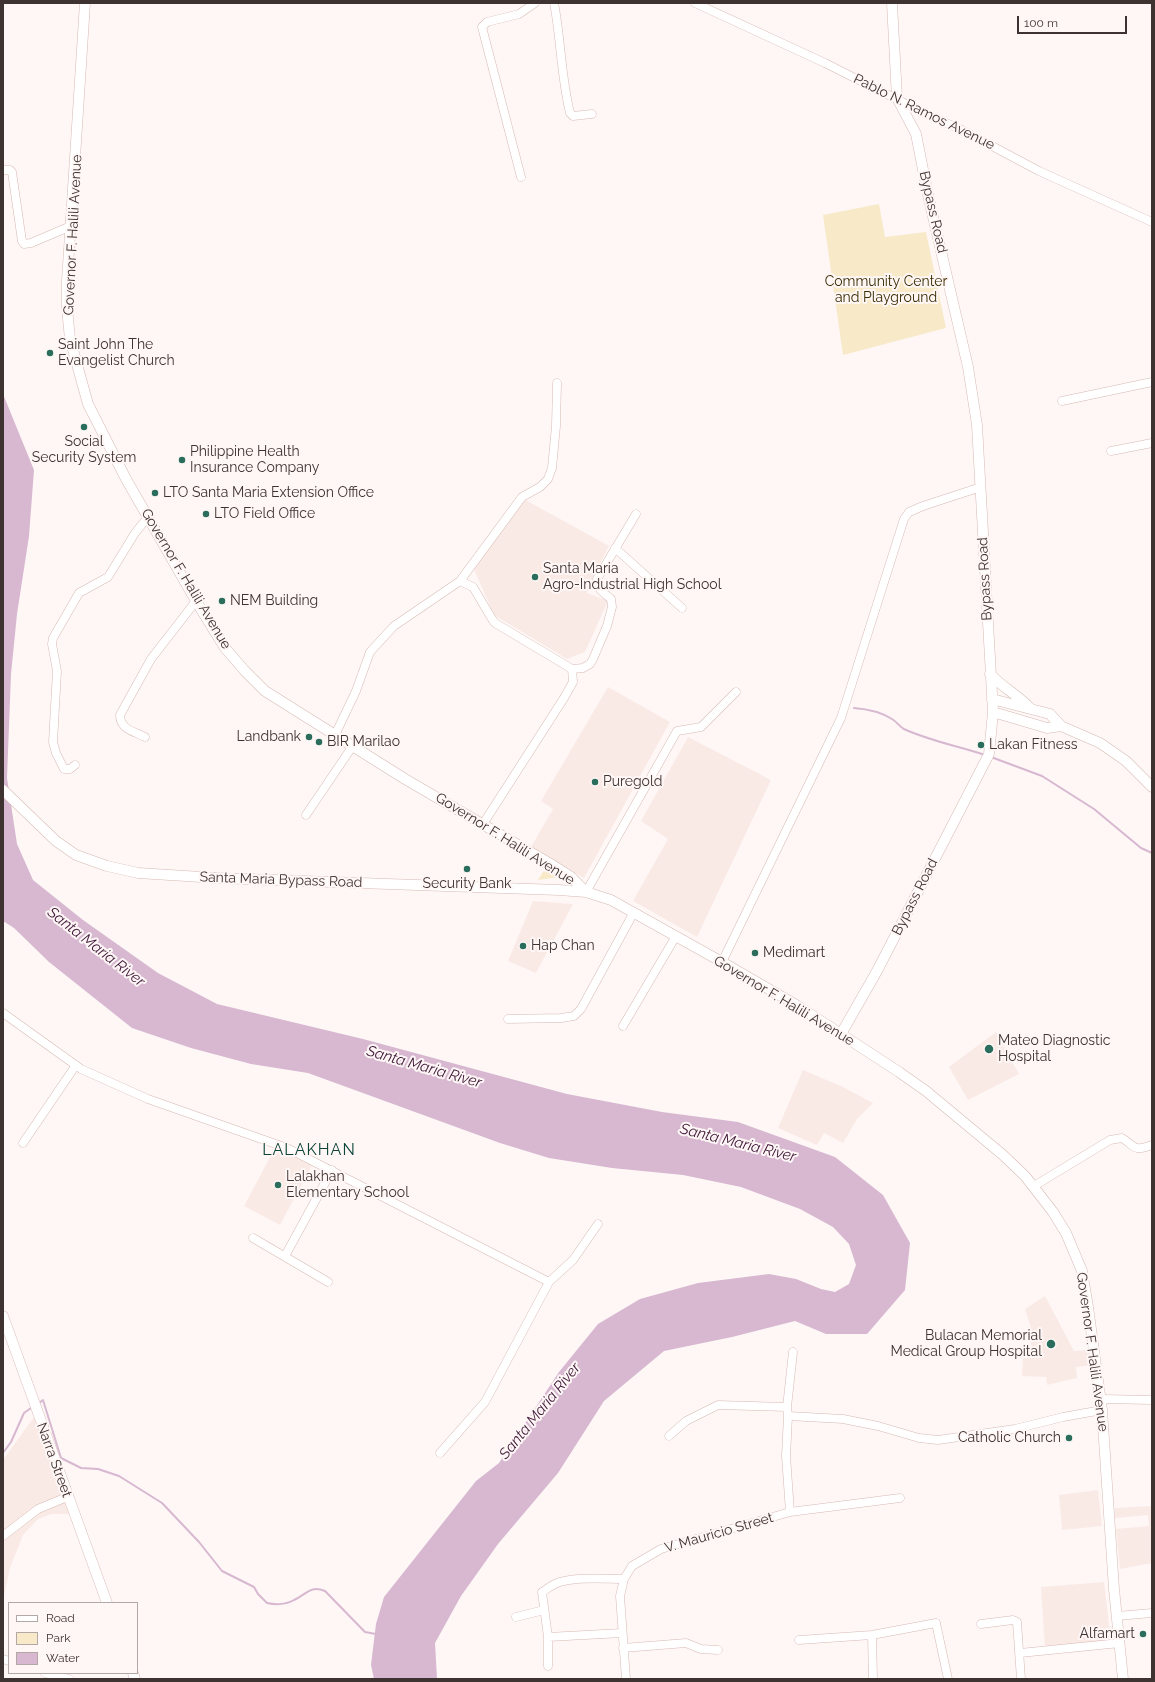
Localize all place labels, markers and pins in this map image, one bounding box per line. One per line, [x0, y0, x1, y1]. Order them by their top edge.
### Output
place label: Saint John The Evangelist Church [58, 337, 175, 370]
marker: Saint John The Evangelist Church [45, 348, 55, 358]
marker: Social Security System [79, 422, 89, 432]
place label: Social Security System [32, 434, 136, 466]
place label: Philippine Health Insurance Company [190, 444, 319, 476]
marker: Philippine Health Insurance Company [177, 455, 187, 465]
place label: LTO Santa Maria Extension Office [163, 485, 374, 501]
marker: LTO Santa Maria Extension Office [150, 488, 160, 498]
place label: LTO Field Office [214, 506, 315, 522]
marker: LTO Field Office [201, 509, 211, 519]
place label: Santa Maria Agro-Industrial High School [543, 561, 721, 594]
marker: Santa Maria Agro-Industrial High School [530, 572, 540, 582]
place label: NEM Building [230, 593, 318, 609]
marker: NEM Building [217, 596, 227, 606]
place label: Landbank [236, 729, 301, 745]
marker: Landbank [304, 732, 314, 742]
place label: BIR Marilao [327, 734, 400, 750]
marker: BIR Marilao [314, 737, 324, 747]
place label: Lakan Fitness [989, 737, 1077, 753]
marker: Lakan Fitness [976, 740, 986, 750]
place label: Puregold [603, 774, 662, 790]
marker: Puregold [590, 777, 600, 787]
marker: Security Bank [462, 864, 472, 874]
place label: Security Bank [422, 876, 512, 892]
place label: Hap Chan [531, 938, 595, 954]
marker: Hap Chan [518, 941, 528, 951]
place label: Medimart [763, 945, 825, 961]
marker: Medimart [750, 948, 760, 958]
place label: Mateo Diagnostic Hospital [998, 1033, 1110, 1066]
marker: Mateo Diagnostic Hospital [983, 1043, 995, 1055]
place label: Lalakhan Elementary School [286, 1169, 409, 1202]
marker: Lalakhan Elementary School [273, 1180, 283, 1190]
place label: Bulacan Memorial Medical Group Hospital [890, 1328, 1042, 1360]
marker: Bulacan Memorial Medical Group Hospital [1045, 1338, 1057, 1350]
place label: Catholic Church [958, 1430, 1061, 1446]
marker: Catholic Church [1064, 1433, 1074, 1443]
place label: Alfamart [1079, 1626, 1135, 1642]
marker: Alfamart [1138, 1629, 1148, 1639]

